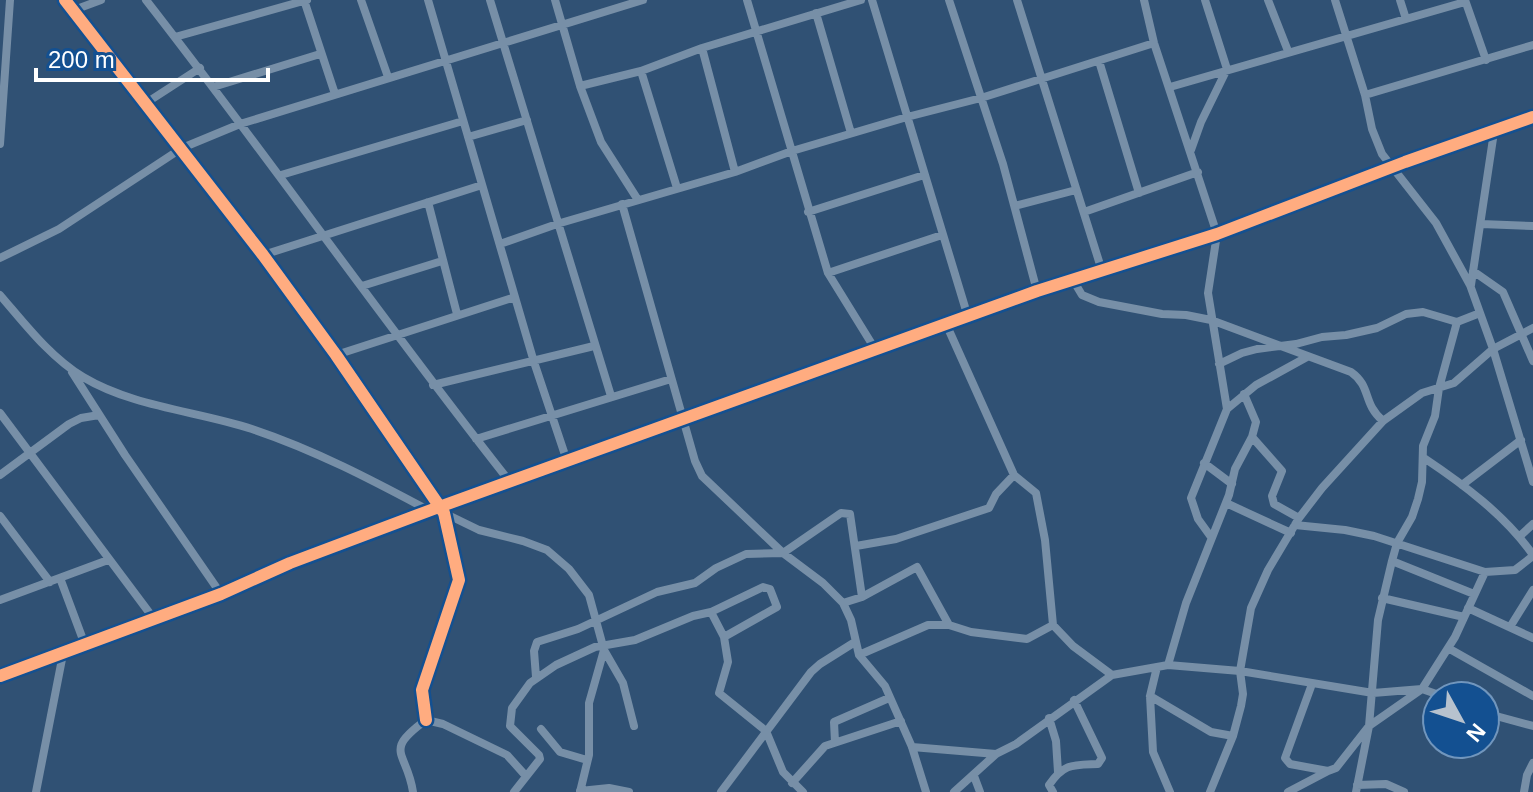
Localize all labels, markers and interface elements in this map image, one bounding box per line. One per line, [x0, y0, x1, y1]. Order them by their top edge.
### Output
scale bar [36, 32, 268, 82]
text: 200 m [48, 46, 115, 73]
north arrow [1421, 680, 1501, 760]
text: N [1461, 718, 1491, 747]

